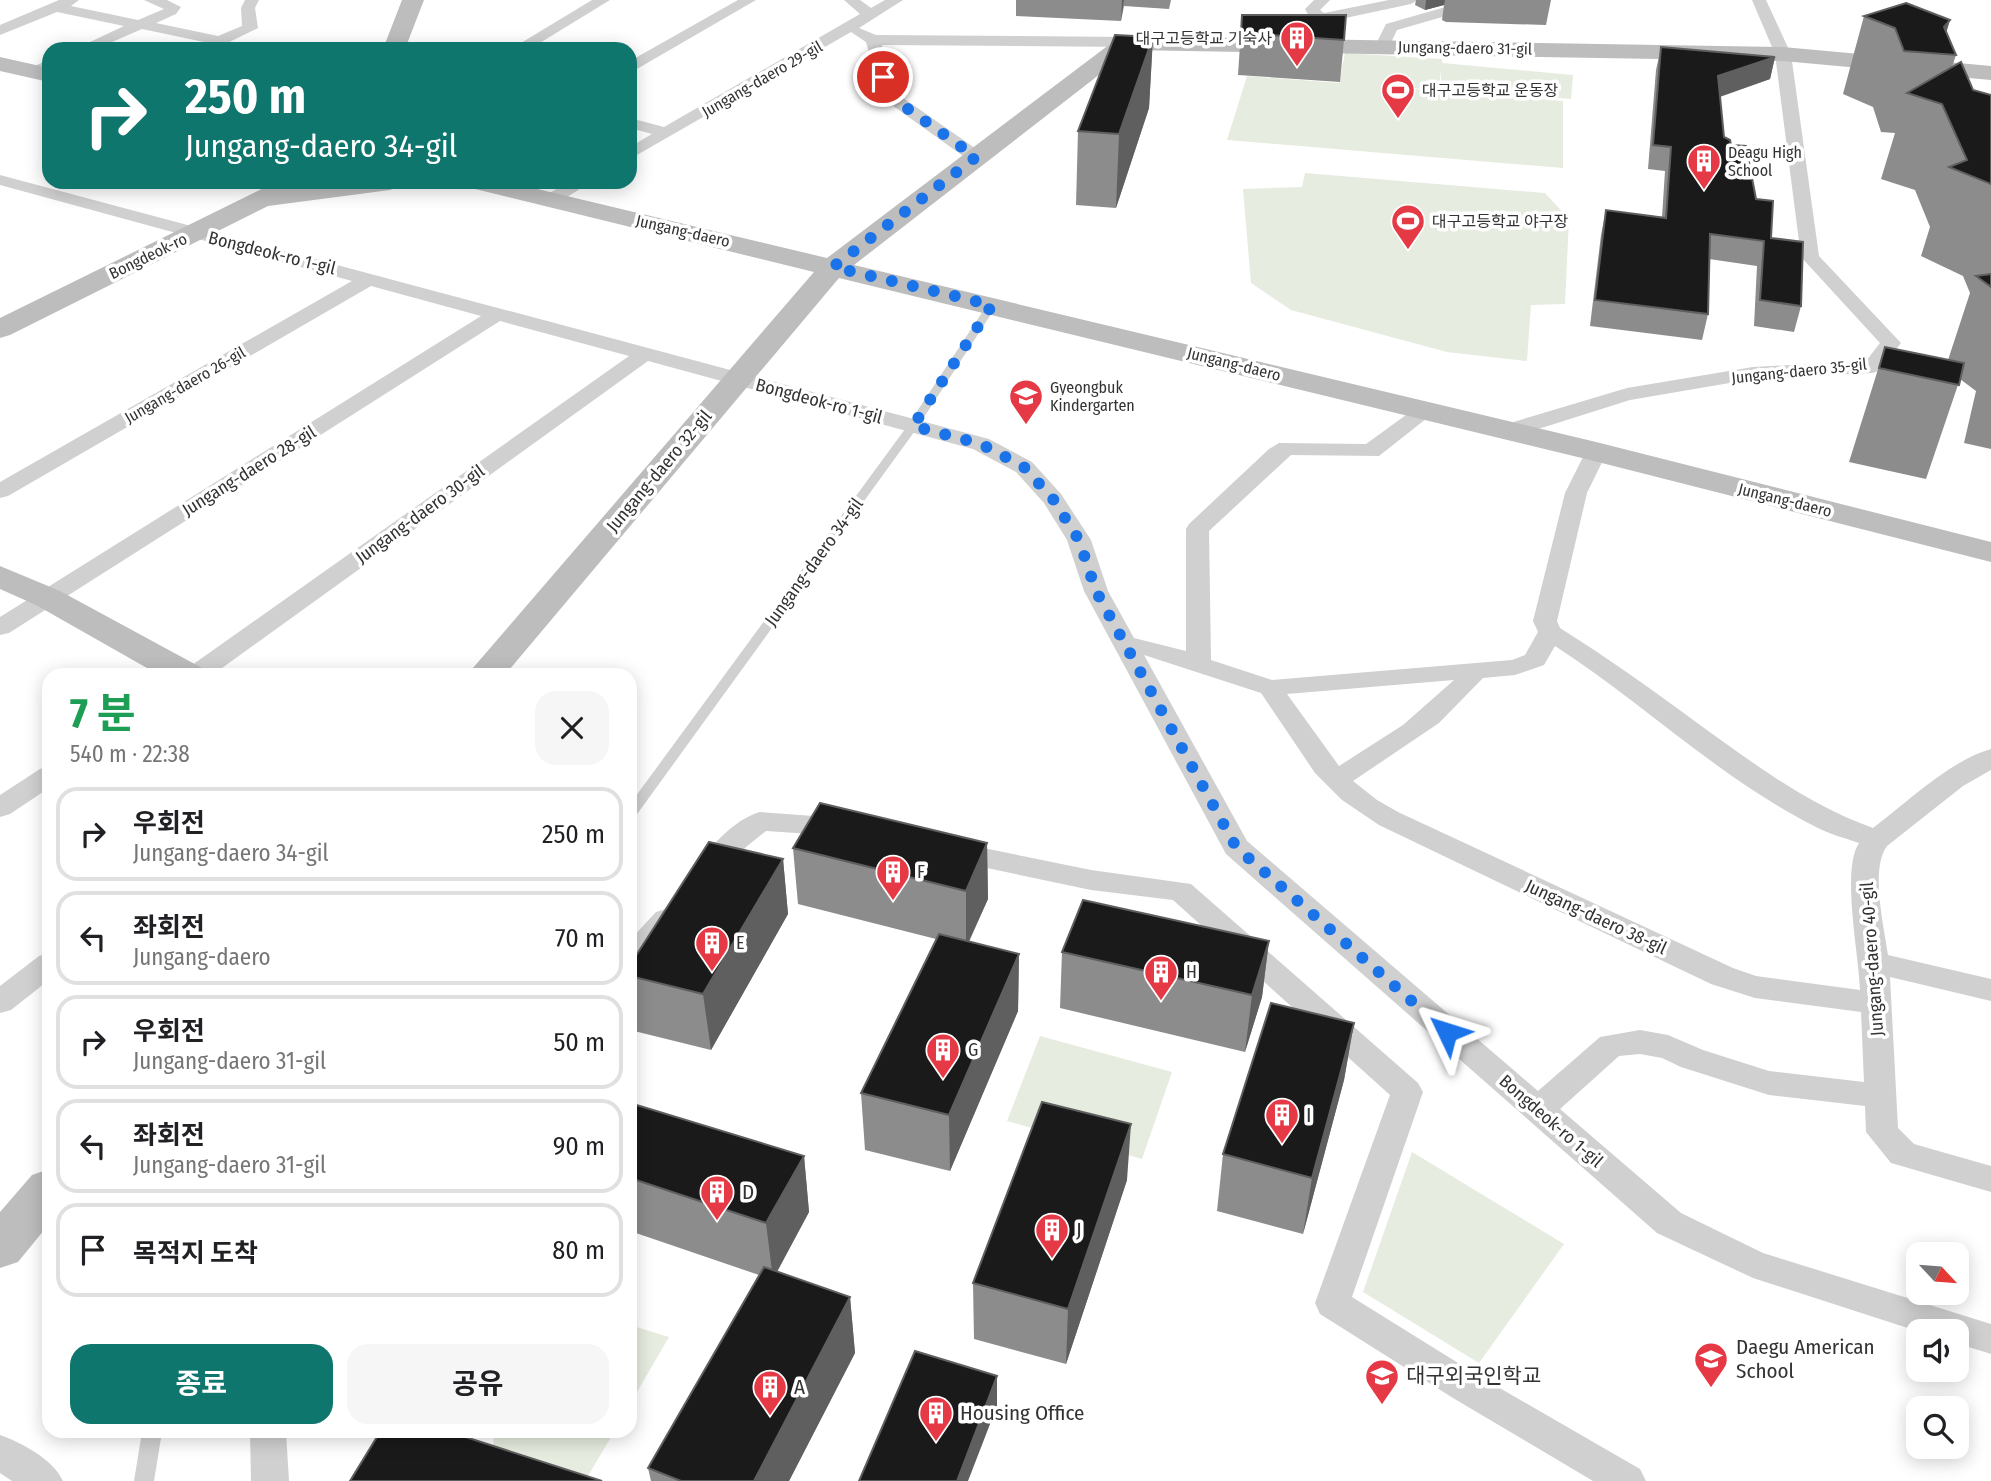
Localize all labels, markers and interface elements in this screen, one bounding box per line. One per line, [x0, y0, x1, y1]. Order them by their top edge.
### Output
building icon: 대구고등학교 기숙사 [1278, 19, 1316, 68]
place label: 대구고등학교 기숙사 [1136, 29, 1272, 48]
street label: Jungang-daero 29-gil [698, 37, 826, 121]
street label: Jungang-daero 31-gil [1398, 37, 1532, 59]
pin [853, 47, 913, 107]
icon: arrive [864, 58, 902, 96]
text: 250 m [185, 67, 306, 126]
icon: right [70, 70, 161, 161]
sports icon: 대구고등학교 운동장 [1379, 71, 1417, 120]
place label: 대구고등학교 운동장 [1422, 81, 1559, 100]
text: Jungang-daero 34-gil [185, 127, 457, 165]
building icon: Deagu High School [1685, 142, 1723, 191]
place label: Deagu High School [1728, 143, 1802, 180]
sports icon: 대구고등학교 야구장 [1389, 202, 1427, 251]
street label: Jungang-daero [634, 211, 732, 251]
place label: 대구고등학교 야구장 [1432, 212, 1569, 231]
street label: Bongdeok-ro 1-gil [206, 227, 338, 279]
street label: Bongdeok-ro [106, 229, 190, 283]
street label: Jungang-daero 26-gil [121, 343, 249, 427]
street label: Jungang-daero [1185, 343, 1283, 385]
street label: Jungang-daero 35-gil [1730, 354, 1868, 388]
street label: Bongdeok-ro 1-gil [753, 374, 885, 429]
school or university icon: Gyeongbuk Kindergarten [1007, 377, 1045, 426]
place label: Gyeongbuk Kindergarten [1050, 378, 1135, 415]
street label: Jungang-daero 32-gil [602, 405, 717, 536]
street label: Jungang-daero 28-gil [178, 421, 320, 521]
street label: Jungang-daero 30-gil [351, 460, 489, 568]
street label: Jungang-daero [1736, 479, 1834, 521]
street label: Jungang-daero 34-gil [760, 493, 868, 630]
text: 7 분 [70, 689, 135, 739]
button: close [535, 691, 609, 765]
text: 540 m · 22:38 [70, 740, 190, 768]
text: 우회전 [133, 808, 205, 839]
icon: right [74, 815, 112, 853]
text: 250 m [542, 819, 605, 850]
text: Jungang-daero 34-gil [133, 839, 329, 867]
building icon: F [874, 853, 912, 902]
place label: F [917, 861, 925, 883]
street label: Jungang-daero 38-gil [1522, 875, 1670, 960]
street label: Jungang-daero 40-gil [1856, 881, 1888, 1037]
text: 좌회전 [133, 912, 205, 943]
icon: left [74, 919, 112, 957]
text: 70 m [555, 923, 605, 954]
building icon: E [693, 924, 731, 973]
place label: E [736, 932, 744, 954]
text: Jungang-daero [133, 943, 271, 971]
building icon: H [1142, 953, 1180, 1002]
place label: H [1186, 961, 1197, 983]
position arrow [1410, 995, 1484, 1069]
text: 우회전 [133, 1016, 205, 1047]
icon: right [74, 1023, 112, 1061]
text: 50 m [553, 1027, 605, 1058]
building icon: G [924, 1031, 962, 1080]
place label: G [968, 1039, 978, 1061]
text: Jungang-daero 31-gil [133, 1047, 326, 1075]
street label: Bongdeok-ro 1-gil [1495, 1070, 1608, 1172]
building icon: I [1263, 1096, 1301, 1145]
place label: I [1306, 1102, 1312, 1128]
text: 좌회전 [133, 1120, 205, 1151]
icon: left [74, 1127, 112, 1165]
text: 90 m [553, 1131, 605, 1162]
text: Jungang-daero 31-gil [133, 1151, 326, 1179]
building icon: D [698, 1173, 736, 1222]
place label: D [742, 1179, 754, 1205]
building icon: J [1033, 1211, 1071, 1260]
place label: J [1076, 1217, 1082, 1243]
icon: arrive [74, 1231, 112, 1269]
text: 80 m [552, 1235, 605, 1266]
text: 목적지 도착 [133, 1238, 258, 1269]
north arrow [1906, 1242, 1969, 1306]
map controls [1906, 1242, 1969, 1459]
button: sound [1906, 1319, 1969, 1382]
place label: Daegu American School [1736, 1334, 1875, 1384]
school or university icon: Daegu American School [1692, 1340, 1730, 1389]
button: 종료 [70, 1344, 333, 1424]
button: 공유 [347, 1344, 609, 1424]
school or university icon: 대구외국인학교 [1363, 1357, 1401, 1406]
place label: 대구외국인학교 [1406, 1363, 1541, 1389]
building icon: A [751, 1368, 789, 1417]
place label: A [794, 1374, 805, 1400]
building icon: Housing Office [917, 1394, 955, 1443]
button: search [1906, 1396, 1969, 1459]
place label: Housing Office [960, 1400, 1084, 1426]

